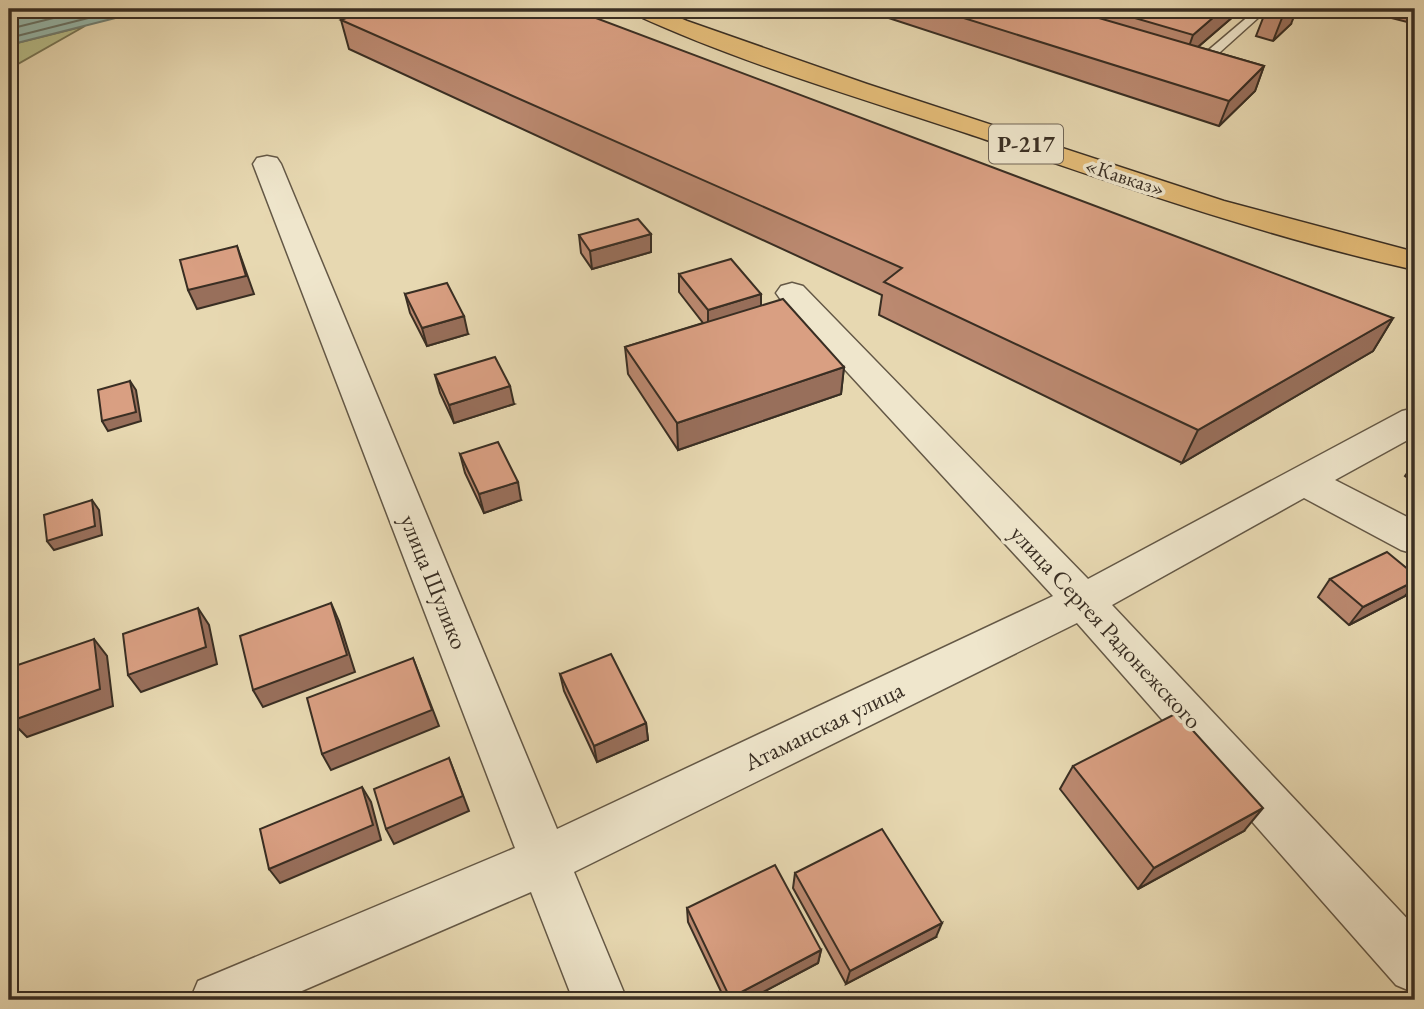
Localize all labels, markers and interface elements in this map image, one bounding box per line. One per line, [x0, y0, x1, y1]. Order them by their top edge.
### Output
road number: Р-217 [989, 125, 1063, 164]
street label: «Кавказ» [1082, 151, 1168, 202]
street label: улица Шулико [393, 510, 476, 654]
street label: улица Сергея Радонежского [1004, 518, 1209, 735]
street label: Атаманская улица [738, 673, 909, 778]

